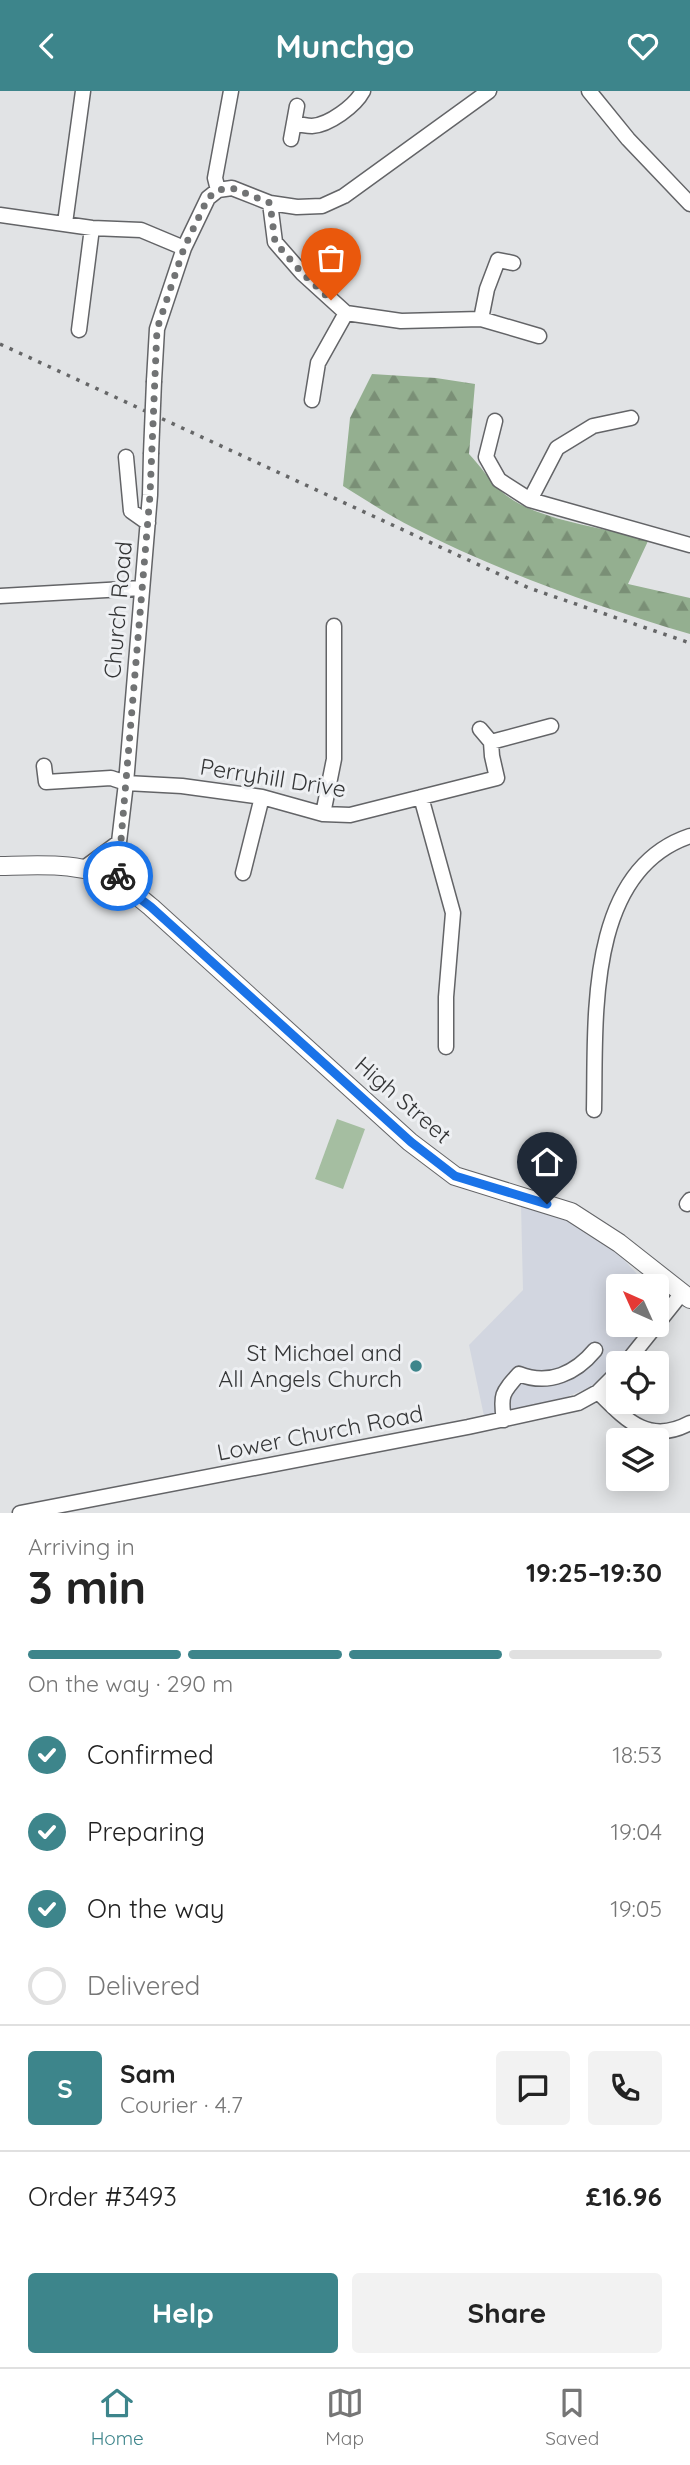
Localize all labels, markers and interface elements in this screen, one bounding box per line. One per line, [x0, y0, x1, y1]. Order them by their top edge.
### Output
text: Munchgo [275, 26, 415, 66]
icon: back [28, 27, 66, 65]
icon: heart [624, 27, 662, 65]
pin [301, 228, 361, 300]
icon: bag [312, 239, 350, 277]
street label: Church Road [97, 540, 138, 680]
street label: Perryhill Drive [198, 752, 348, 803]
courier [83, 841, 153, 911]
icon: bike [99, 857, 137, 895]
street label: High Street [349, 1050, 458, 1149]
pin [517, 1132, 577, 1204]
icon: home [528, 1143, 566, 1181]
north arrow [606, 1274, 668, 1337]
map controls [606, 1274, 669, 1491]
place label: St Michael and All Angels Church [218, 1338, 402, 1393]
button: locate [606, 1351, 669, 1414]
marker: St Michael and All Angels Church [408, 1358, 424, 1374]
street label: Lower Church Road [214, 1398, 425, 1467]
button: layers [606, 1428, 669, 1491]
text: Arriving in [28, 1532, 135, 1561]
text: 19:25–19:30 [526, 1556, 662, 1589]
text: 3 min [28, 1558, 146, 1616]
text: On the way · 290 m [28, 1669, 233, 1698]
icon: check [28, 1736, 66, 1774]
text: Confirmed [87, 1738, 214, 1771]
text: 18:53 [612, 1740, 662, 1769]
icon: check [28, 1813, 66, 1851]
text: Preparing [87, 1815, 205, 1848]
text: 19:04 [611, 1817, 662, 1846]
icon: check [28, 1890, 66, 1928]
text: On the way [87, 1892, 225, 1925]
text: 19:05 [610, 1894, 662, 1923]
text: Delivered [87, 1969, 200, 2002]
button: chat [496, 2051, 570, 2125]
button: phone [588, 2051, 662, 2125]
text: Sam [120, 2057, 176, 2090]
text: S [57, 2072, 73, 2105]
text: Courier · 4.7 [120, 2090, 243, 2119]
text: Order #3493 [28, 2180, 177, 2213]
text: £16.96 [586, 2180, 662, 2213]
button: Help [28, 2273, 338, 2353]
button: Share [352, 2273, 662, 2353]
tab: Home [91, 2384, 144, 2450]
tab: Map [325, 2384, 364, 2450]
tab: Saved [545, 2384, 599, 2450]

